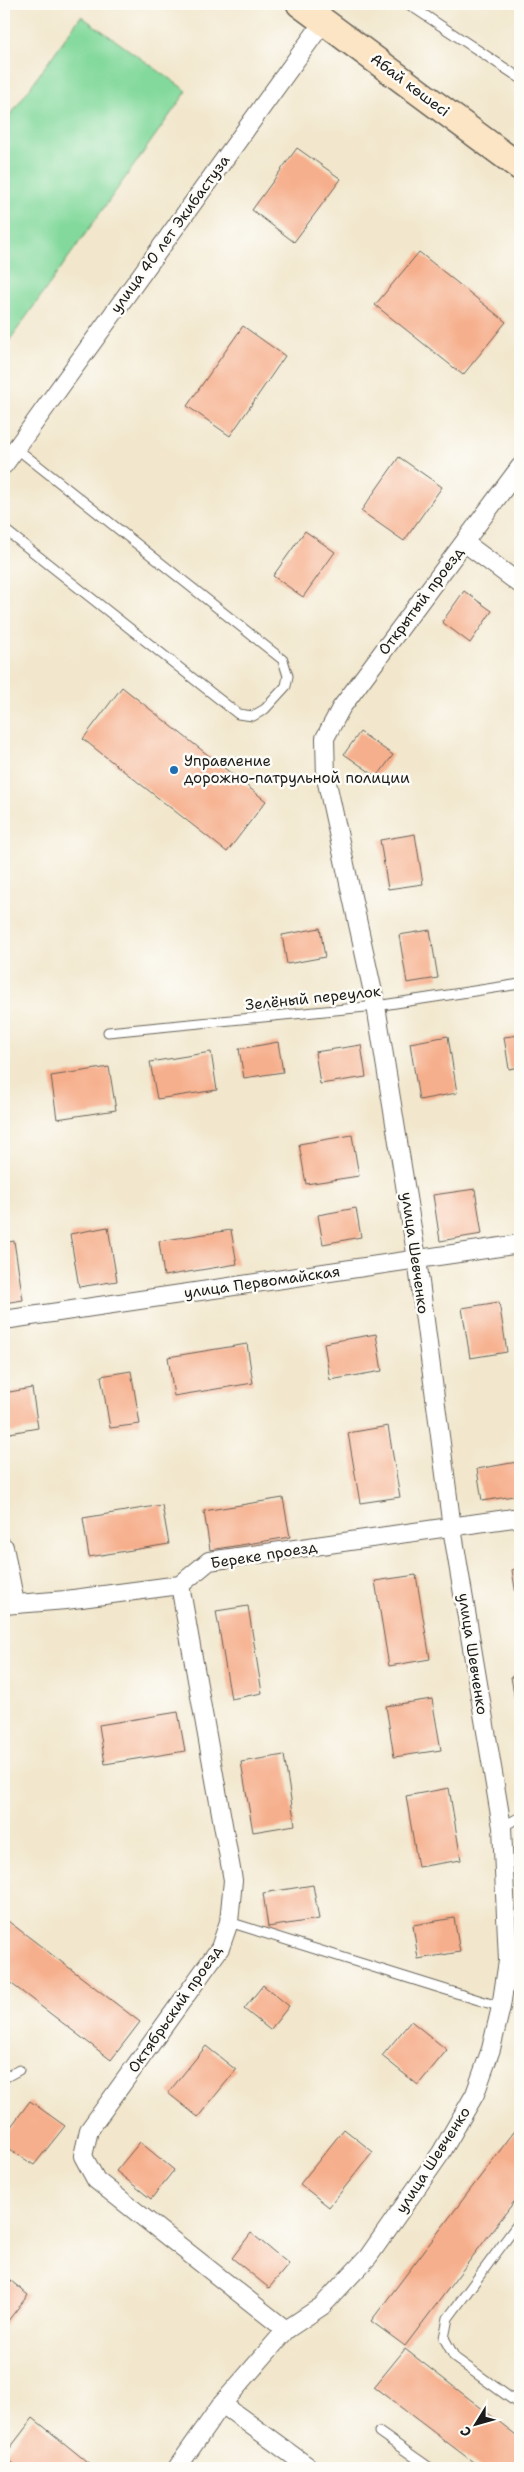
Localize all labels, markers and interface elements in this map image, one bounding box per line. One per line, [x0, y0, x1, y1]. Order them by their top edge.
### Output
street label: Абай көшесі [366, 49, 454, 121]
street label: улица 40 лет Экибастуза [106, 150, 235, 317]
street label: Открытый проезд [374, 543, 469, 659]
place label: Управление дорожно-патрульной полиции [184, 751, 410, 788]
marker: Управление дорожно-патрульной полиции [168, 764, 180, 776]
street label: Зелёный переулок [244, 981, 382, 1015]
street label: улица Шевченко [397, 1191, 433, 1315]
street label: улица Первомайская [183, 1261, 341, 1303]
street label: Береке проезд [209, 1537, 319, 1573]
street label: улица Шевченко [454, 1592, 492, 1716]
street label: Октябрьский проезд [124, 1941, 227, 2077]
street label: улица Шевченко [391, 2103, 475, 2217]
north arrow [452, 2400, 502, 2450]
text: С [456, 2423, 475, 2441]

